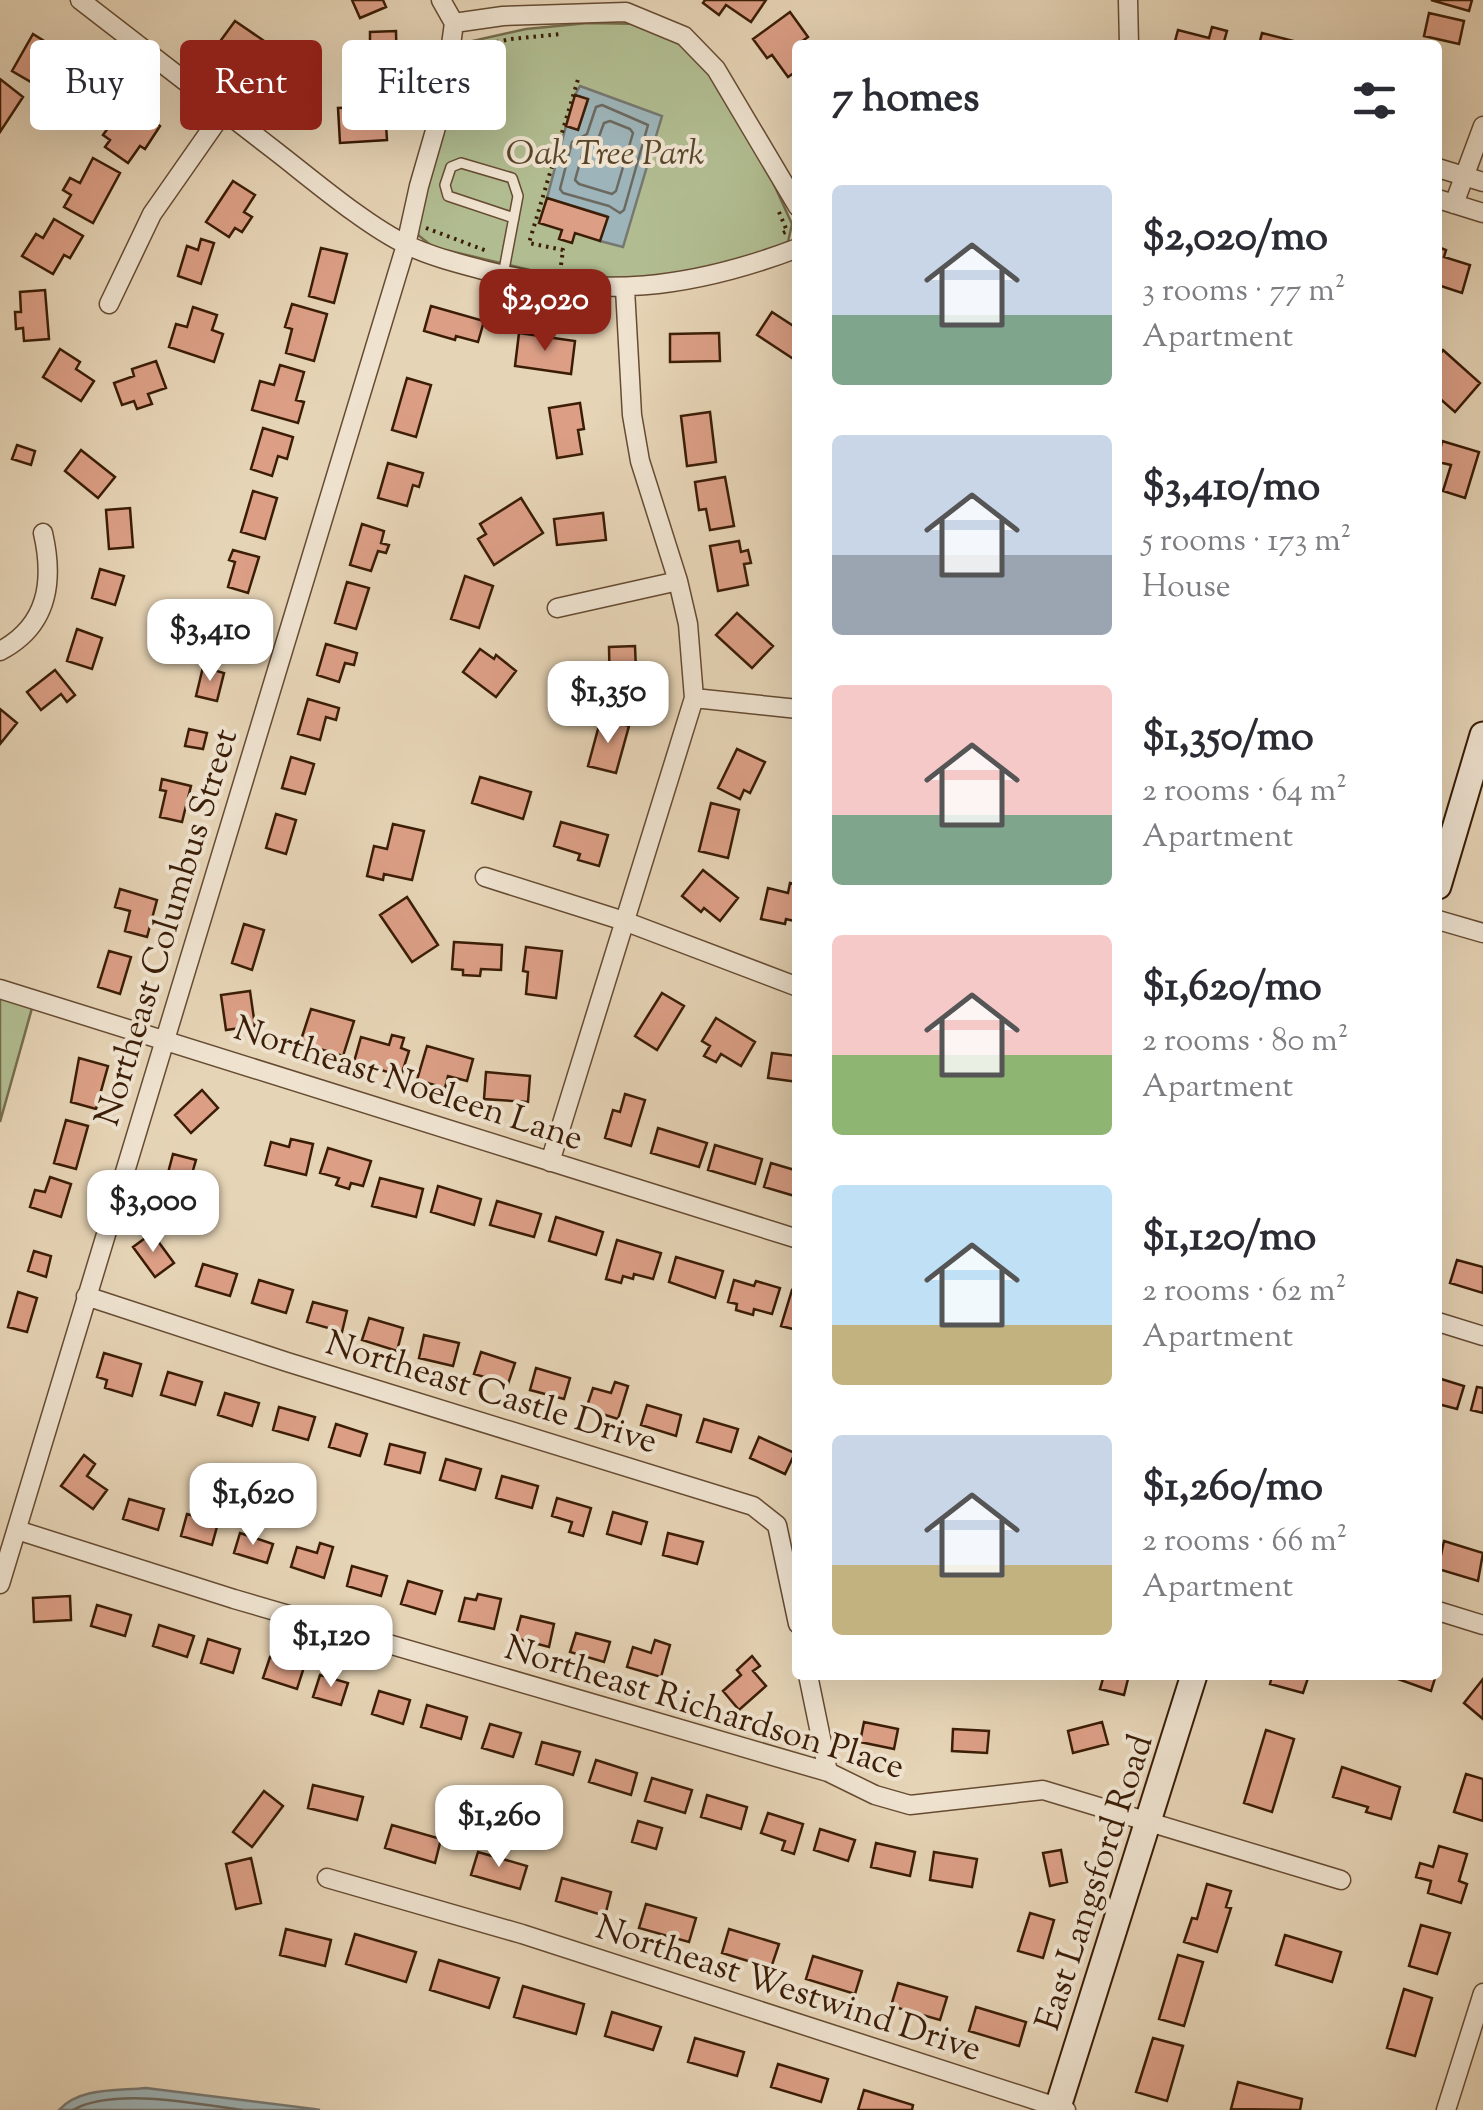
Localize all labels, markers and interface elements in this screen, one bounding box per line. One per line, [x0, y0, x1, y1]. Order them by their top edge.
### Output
chip: Buy [30, 40, 160, 130]
chip: Rent [180, 40, 322, 130]
chip: Filters [342, 40, 506, 130]
text: 7 homes [832, 70, 980, 130]
icon: filters [1347, 73, 1402, 128]
park label: Oak Tree Park [506, 130, 704, 181]
text: $2,020/mo [1142, 209, 1328, 269]
icon: home [912, 225, 1032, 345]
pin: $2,020 [464, 269, 626, 354]
text: 3 rooms · 77 m² [1142, 269, 1346, 315]
text: $2,020 [501, 278, 589, 324]
text: Apartment [1142, 315, 1293, 361]
text: $3,410/mo [1142, 459, 1320, 519]
icon: home [912, 475, 1032, 595]
text: 5 rooms · 173 m² [1142, 519, 1351, 565]
text: House [1142, 565, 1231, 611]
pin: $3,410 [129, 599, 291, 684]
text: $3,410 [169, 608, 251, 654]
pin: $1,350 [527, 661, 689, 746]
text: $1,350 [570, 670, 646, 716]
text: $1,350/mo [1142, 709, 1314, 769]
street label: Northeast Columbus Street [84, 723, 253, 1133]
icon: home [912, 725, 1032, 845]
text: 2 rooms · 64 m² [1142, 769, 1347, 815]
text: Apartment [1142, 815, 1293, 861]
text: $1,620/mo [1142, 959, 1322, 1019]
icon: home [912, 975, 1032, 1095]
street label: Northeast Noeleen Lane [227, 1005, 589, 1166]
text: 2 rooms · 80 m² [1142, 1019, 1349, 1065]
text: Apartment [1142, 1065, 1293, 1111]
pin: $3,000 [72, 1170, 234, 1255]
text: $3,000 [109, 1179, 197, 1225]
text: $1,120/mo [1142, 1209, 1316, 1269]
icon: home [912, 1225, 1032, 1345]
text: 2 rooms · 62 m² [1142, 1269, 1346, 1315]
text: Apartment [1142, 1315, 1293, 1361]
street label: Northeast Castle Drive [319, 1320, 663, 1469]
text: $1,260/mo [1142, 1459, 1323, 1519]
pin: $1,620 [172, 1463, 334, 1548]
text: $1,620 [212, 1472, 294, 1518]
icon: home [912, 1475, 1032, 1595]
text: 2 rooms · 66 m² [1142, 1519, 1347, 1565]
text: Apartment [1142, 1565, 1293, 1611]
pin: $1,120 [250, 1605, 412, 1690]
text: $1,120 [292, 1614, 370, 1660]
street label: Northeast Richardson Place [498, 1624, 910, 1794]
street label: East Langsford Road [1024, 1728, 1168, 2038]
pin: $1,260 [418, 1785, 580, 1870]
text: $1,260 [457, 1794, 541, 1840]
street label: Northeast Westwind Drive [588, 1904, 987, 2077]

